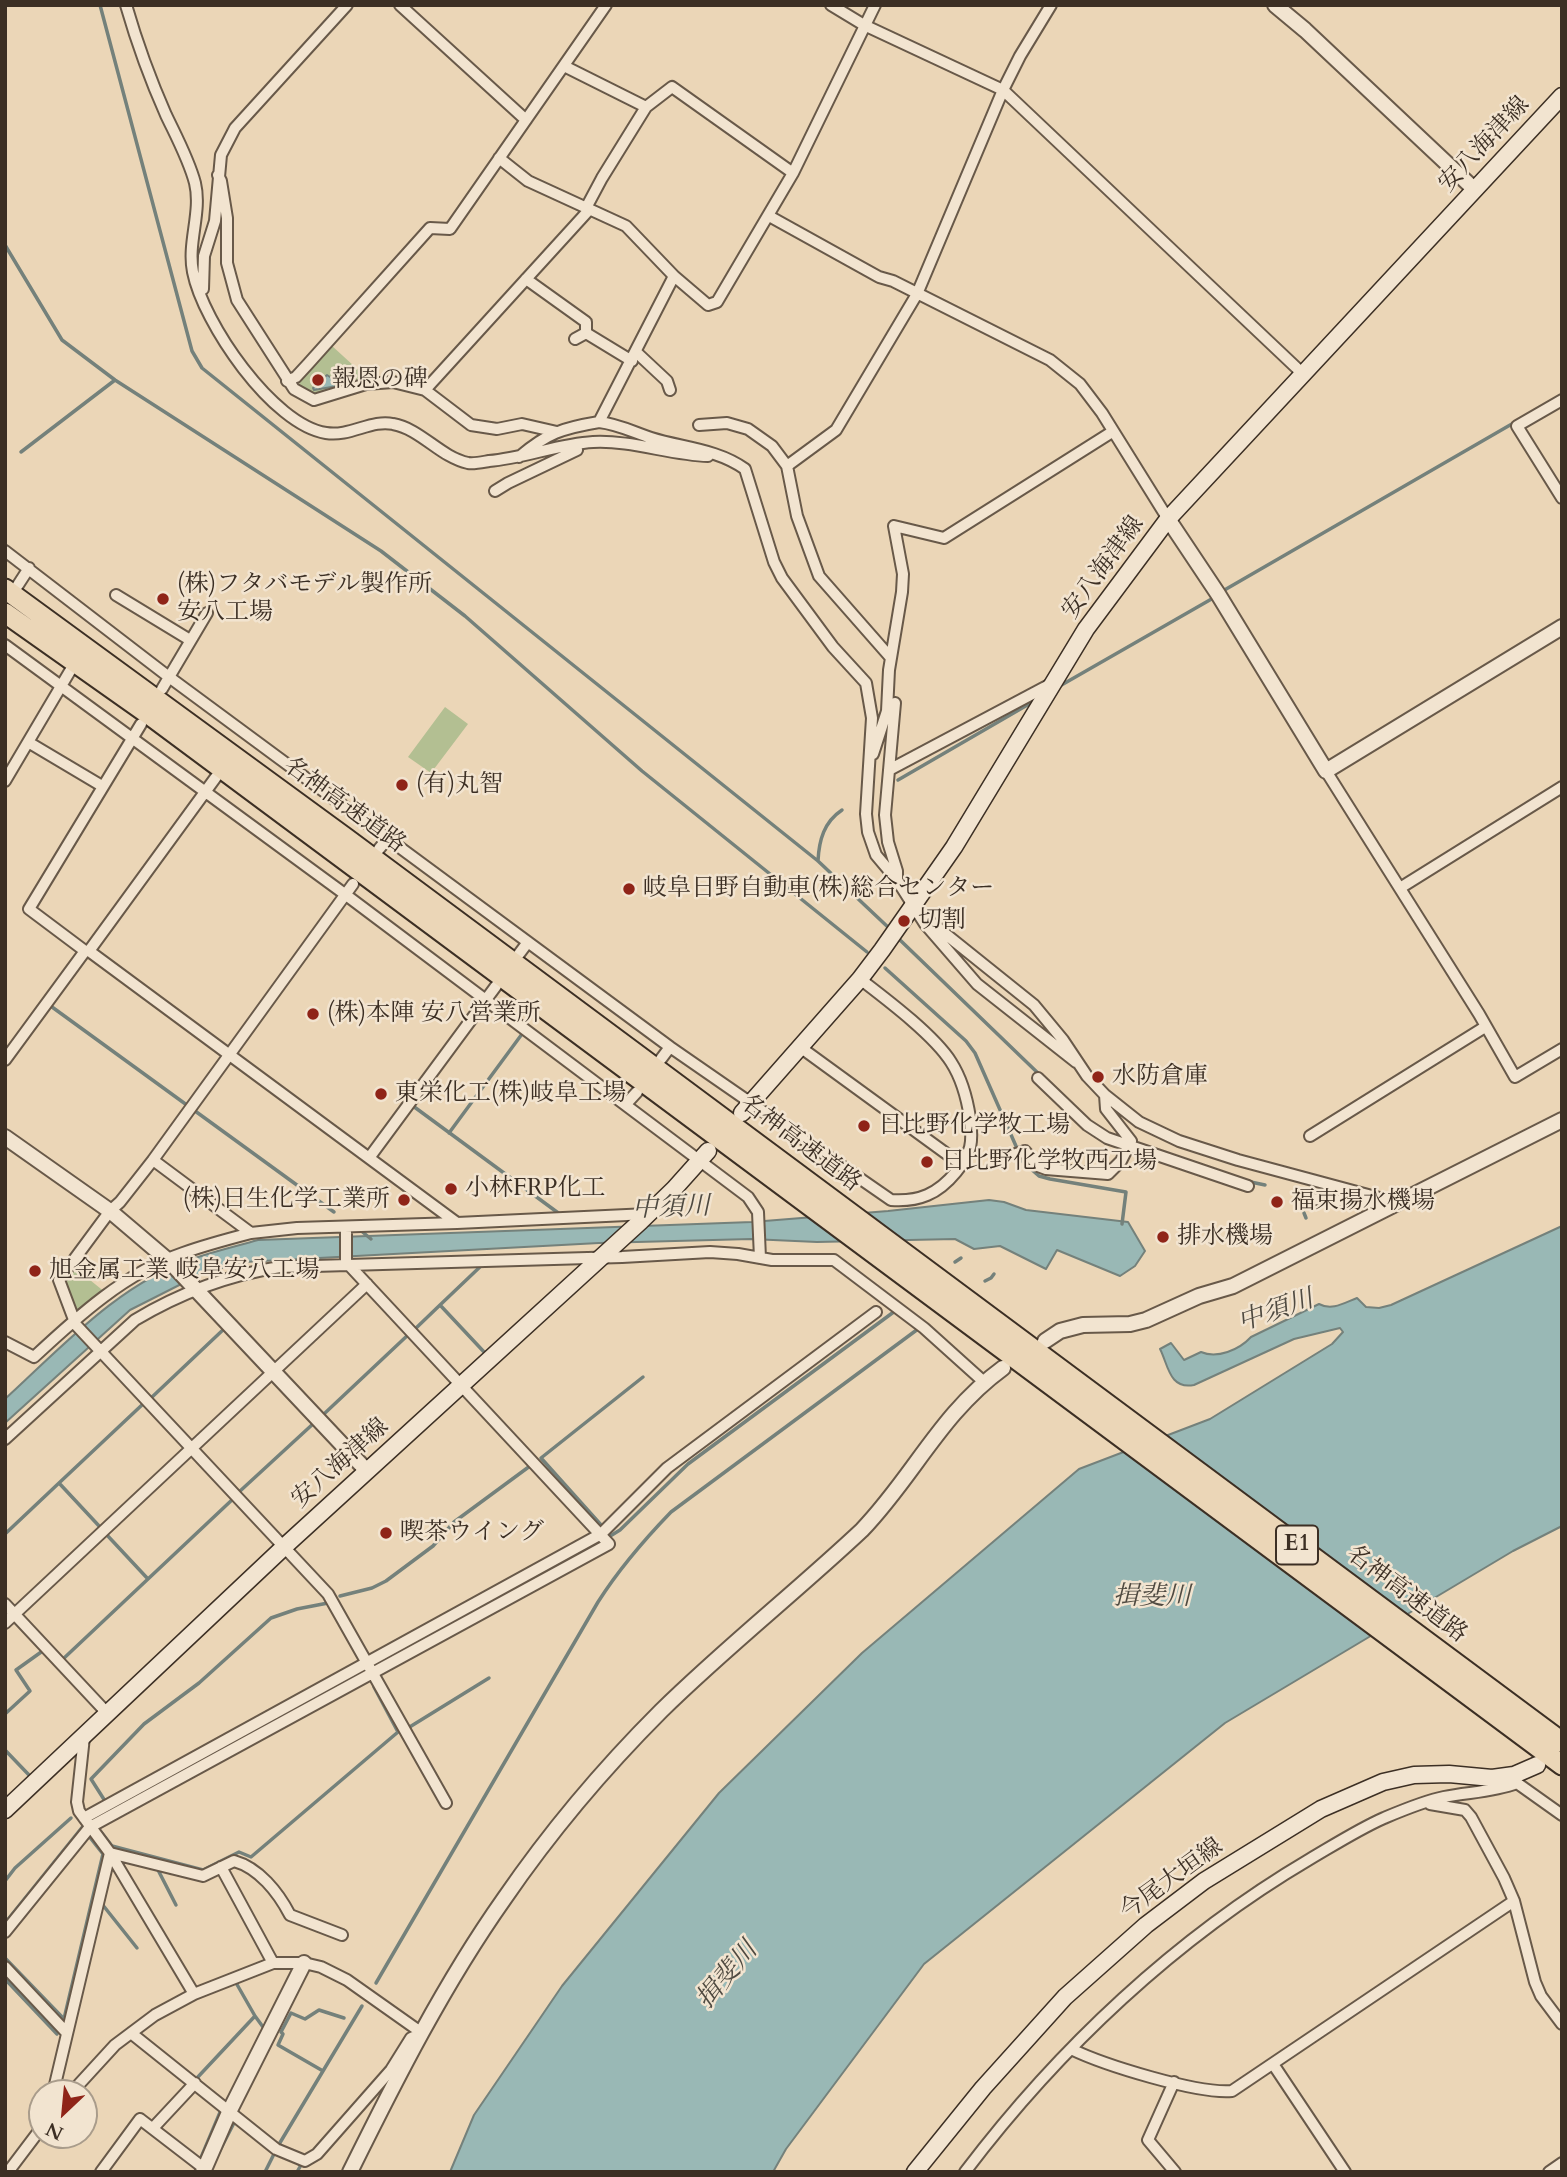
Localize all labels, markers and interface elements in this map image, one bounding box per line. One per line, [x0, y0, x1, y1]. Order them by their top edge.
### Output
street label: 安八海津線 [1434, 91, 1536, 199]
place label: 報恩の碑 [332, 366, 428, 394]
marker: 報恩の碑 [310, 372, 326, 388]
street label: 安八海津線 [1057, 511, 1151, 625]
place label: (株)フタバモデル製作所 安八工場 [177, 571, 432, 627]
marker: (株)フタバモデル製作所 安八工場 [155, 591, 171, 607]
street label: 名神高速道路 [277, 752, 411, 860]
place label: (有)丸智 [416, 771, 503, 799]
marker: (有)丸智 [394, 777, 410, 793]
place label: 岐阜日野自動車(株)総合センター [643, 875, 994, 903]
marker: 岐阜日野自動車(株)総合センター [621, 881, 637, 897]
place label: 切割 [918, 907, 966, 935]
marker: 切割 [896, 913, 912, 929]
place label: (株)本陣 安八営業所 [327, 1000, 541, 1028]
marker: (株)本陣 安八営業所 [305, 1006, 321, 1022]
place label: 水防倉庫 [1112, 1063, 1208, 1091]
marker: 水防倉庫 [1090, 1069, 1106, 1085]
place label: 東栄化工(株)岐阜工場 [395, 1080, 626, 1108]
marker: 東栄化工(株)岐阜工場 [373, 1086, 389, 1102]
street label: 名神高速道路 [734, 1089, 866, 1199]
place label: 日比野化学牧工場 [878, 1112, 1070, 1140]
marker: 日比野化学牧工場 [856, 1118, 872, 1134]
place label: 日比野化学牧西工場 [941, 1148, 1157, 1176]
marker: 日比野化学牧西工場 [919, 1154, 935, 1170]
place label: 小林FRP化工 [465, 1175, 605, 1203]
marker: 小林FRP化工 [443, 1181, 459, 1197]
place label: (株)日生化学工業所 [183, 1186, 390, 1214]
place label: 福束揚水機場 [1291, 1188, 1435, 1216]
marker: (株)日生化学工業所 [396, 1192, 412, 1208]
water label: 中須川 [631, 1192, 711, 1226]
marker: 福束揚水機場 [1269, 1194, 1285, 1210]
place label: 排水機場 [1177, 1223, 1273, 1251]
marker: 排水機場 [1155, 1229, 1171, 1245]
place label: 旭金属工業 岐阜安八工場 [49, 1257, 319, 1285]
marker: 旭金属工業 岐阜安八工場 [27, 1263, 43, 1279]
water label: 中須川 [1234, 1285, 1318, 1339]
street label: 安八海津線 [287, 1413, 395, 1515]
place label: 喫茶ウイング [400, 1519, 544, 1547]
marker: 喫茶ウイング [378, 1525, 394, 1541]
road number: E1 [1276, 1526, 1318, 1564]
street label: 名神高速道路 [1340, 1540, 1472, 1650]
water label: 揖斐川 [1113, 1582, 1191, 1614]
street label: 今尾大垣線 [1115, 1833, 1229, 1927]
water label: 揖斐川 [691, 1936, 765, 2016]
north arrow [28, 2079, 98, 2149]
text: N [42, 2116, 68, 2146]

